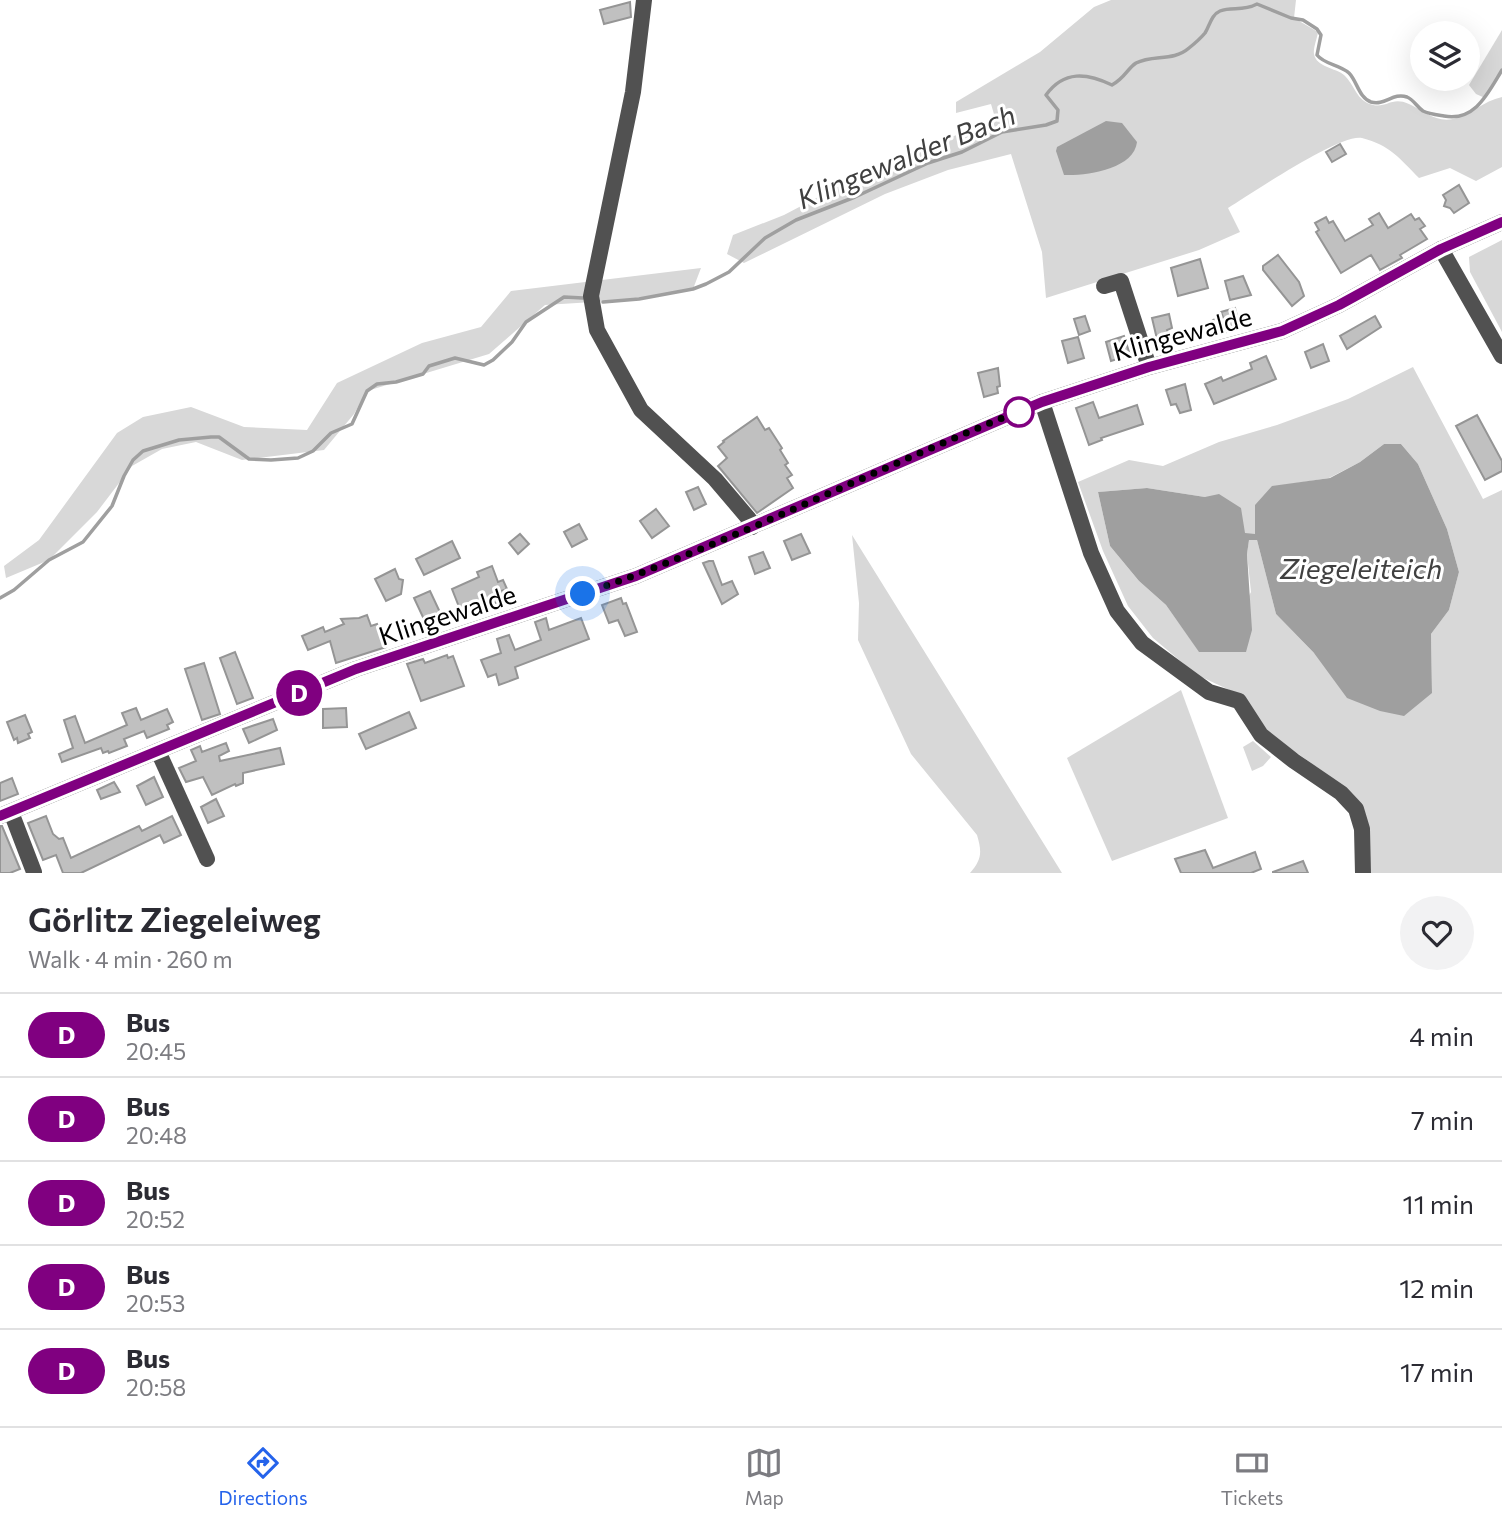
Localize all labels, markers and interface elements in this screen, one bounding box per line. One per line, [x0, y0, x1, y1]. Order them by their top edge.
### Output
map controls [1410, 21, 1480, 91]
button: layers [1410, 21, 1480, 91]
water label: Klingewalder Bach [792, 97, 1020, 215]
street label: Klingewalde [1109, 300, 1255, 366]
unlabelled marker [1004, 397, 1034, 427]
water label: Ziegeleiteich [1279, 551, 1442, 585]
your location [565, 576, 600, 611]
street label: Klingewalde [375, 577, 519, 651]
line badge: D [276, 670, 322, 716]
text: D [290, 678, 308, 707]
button: heart [1400, 896, 1474, 970]
text: Görlitz Ziegeleiweg [28, 898, 321, 939]
text: Walk · 4 min · 260 m [28, 945, 233, 973]
text: Bus [126, 1006, 170, 1037]
text: D [58, 1020, 75, 1049]
text: 4 min [1409, 1020, 1474, 1051]
text: 20:45 [126, 1037, 186, 1065]
text: Bus [126, 1090, 170, 1121]
text: D [58, 1104, 75, 1133]
text: 7 min [1411, 1104, 1474, 1135]
text: 20:48 [126, 1121, 187, 1149]
text: Bus [126, 1174, 170, 1205]
text: D [58, 1188, 75, 1217]
text: 11 min [1403, 1188, 1474, 1219]
text: 20:52 [126, 1205, 185, 1233]
text: Bus [126, 1258, 170, 1289]
text: D [58, 1272, 75, 1301]
text: 12 min [1399, 1272, 1474, 1303]
text: 20:53 [126, 1289, 185, 1317]
text: Bus [126, 1342, 170, 1373]
text: D [58, 1356, 75, 1385]
text: 17 min [1400, 1356, 1474, 1387]
text: 20:58 [126, 1373, 186, 1401]
tab: Directions [219, 1444, 308, 1509]
tab: Map [745, 1444, 784, 1509]
tab: Tickets [1221, 1444, 1283, 1509]

